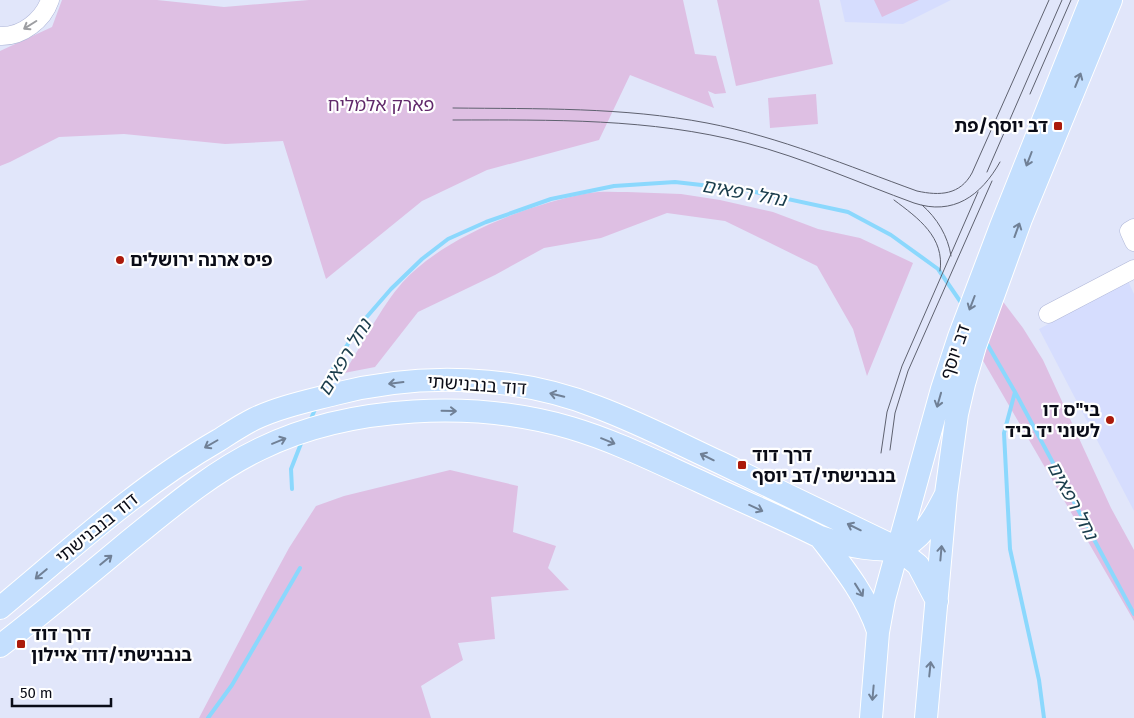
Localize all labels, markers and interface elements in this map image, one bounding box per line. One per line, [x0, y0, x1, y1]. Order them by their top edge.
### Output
one-way arrow [24, 20, 38, 30]
one-way arrow [1074, 73, 1084, 88]
park label: פארק אלמליח [328, 94, 434, 116]
place label: דב יוסף/פת [954, 115, 1048, 137]
marker: דב יוסף/פת [1052, 120, 1064, 132]
one-way arrow [1023, 152, 1032, 167]
water label: נחל רפאים [700, 174, 790, 212]
one-way arrow [1013, 223, 1022, 239]
place label: פיס ארנה ירושלים [130, 249, 273, 271]
marker: פיס ארנה ירושלים [114, 254, 126, 266]
one-way arrow [967, 294, 976, 310]
water label: נחל רפאים [313, 313, 377, 400]
street label: דב יוסף [935, 321, 975, 382]
street label: דוד בנבנישתי [427, 371, 528, 399]
one-way arrow [389, 378, 405, 388]
one-way arrow [550, 389, 566, 399]
one-way arrow [933, 392, 943, 408]
place label: בי"ס דו לשוני יד ביד [1005, 399, 1100, 442]
one-way arrow [440, 406, 457, 416]
marker: בי"ס דו לשוני יד ביד [1104, 414, 1116, 426]
one-way arrow [271, 436, 286, 446]
one-way arrow [599, 437, 615, 446]
one-way arrow [204, 439, 219, 449]
place label: דרך דוד בנבנישתי/דב יוסף [752, 444, 896, 487]
one-way arrow [700, 452, 715, 461]
water label: נחל רפאים [1042, 457, 1104, 545]
marker: דרך דוד בנבנישתי/דב יוסף [736, 459, 748, 471]
street label: דוד בנבנישתי [51, 488, 143, 568]
one-way arrow [748, 503, 763, 513]
one-way arrow [846, 522, 861, 532]
one-way arrow [936, 545, 946, 561]
one-way arrow [99, 555, 112, 566]
one-way arrow [34, 569, 47, 580]
one-way arrow [855, 583, 865, 597]
place label: דרך דוד בנבנישתי/דוד איילון [31, 623, 192, 666]
marker: דרך דוד בנבנישתי/דוד איילון [15, 638, 27, 650]
one-way arrow [926, 662, 935, 678]
scale bar [12, 676, 111, 708]
text: 50 m [20, 684, 53, 702]
one-way arrow [869, 684, 878, 700]

